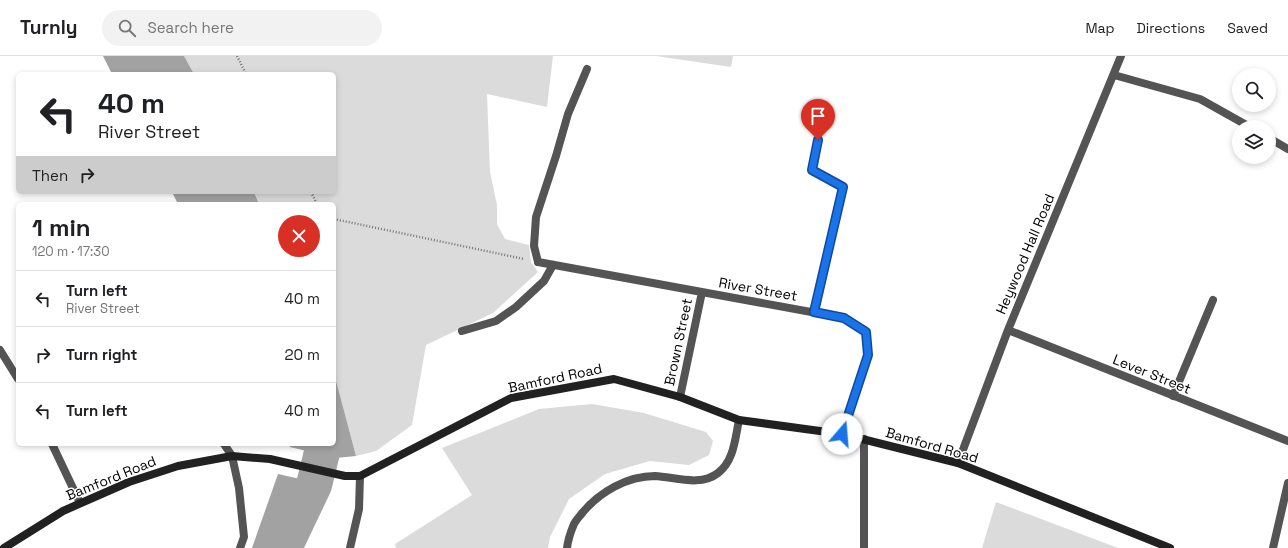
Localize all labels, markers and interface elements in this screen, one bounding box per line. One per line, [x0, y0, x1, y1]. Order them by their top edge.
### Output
search box [102, 10, 382, 46]
text: Turnly [20, 15, 78, 40]
icon: search [116, 17, 138, 39]
text: Search here [148, 18, 234, 37]
text: Map [1085, 19, 1115, 37]
text: Directions [1137, 19, 1205, 37]
text: Saved [1227, 19, 1268, 37]
map controls [1232, 68, 1276, 164]
button: search [1232, 68, 1276, 112]
text: 40 m [98, 85, 165, 121]
icon: left [32, 88, 84, 140]
pin [801, 99, 835, 140]
icon: arrive [807, 105, 829, 127]
text: River Street [98, 120, 200, 143]
button: layers [1232, 120, 1276, 164]
icon: right [76, 164, 98, 186]
text: Then [32, 166, 68, 185]
street label: Heywood Hall Road [991, 191, 1059, 317]
text: 1 min [32, 212, 91, 243]
button: close [278, 215, 320, 257]
text: 120 m · 17:30 [32, 243, 109, 260]
street label: River Street [717, 273, 799, 305]
text: Turn left [66, 281, 128, 300]
icon: left [32, 288, 54, 310]
text: 40 m [284, 289, 320, 308]
street label: Brown Street [660, 297, 696, 387]
text: River Street [66, 300, 140, 317]
icon: right [32, 344, 54, 366]
text: Turn right [66, 345, 137, 364]
text: 20 m [285, 345, 320, 364]
street label: Lever Street [1110, 350, 1194, 398]
street label: Bamford Road [506, 359, 604, 397]
icon: left [32, 400, 54, 422]
text: Turn left [66, 401, 128, 420]
text: 40 m [284, 401, 320, 420]
position arrow [821, 413, 863, 455]
street label: Bamford Road [884, 423, 980, 467]
street label: Bamford Road [63, 452, 159, 504]

